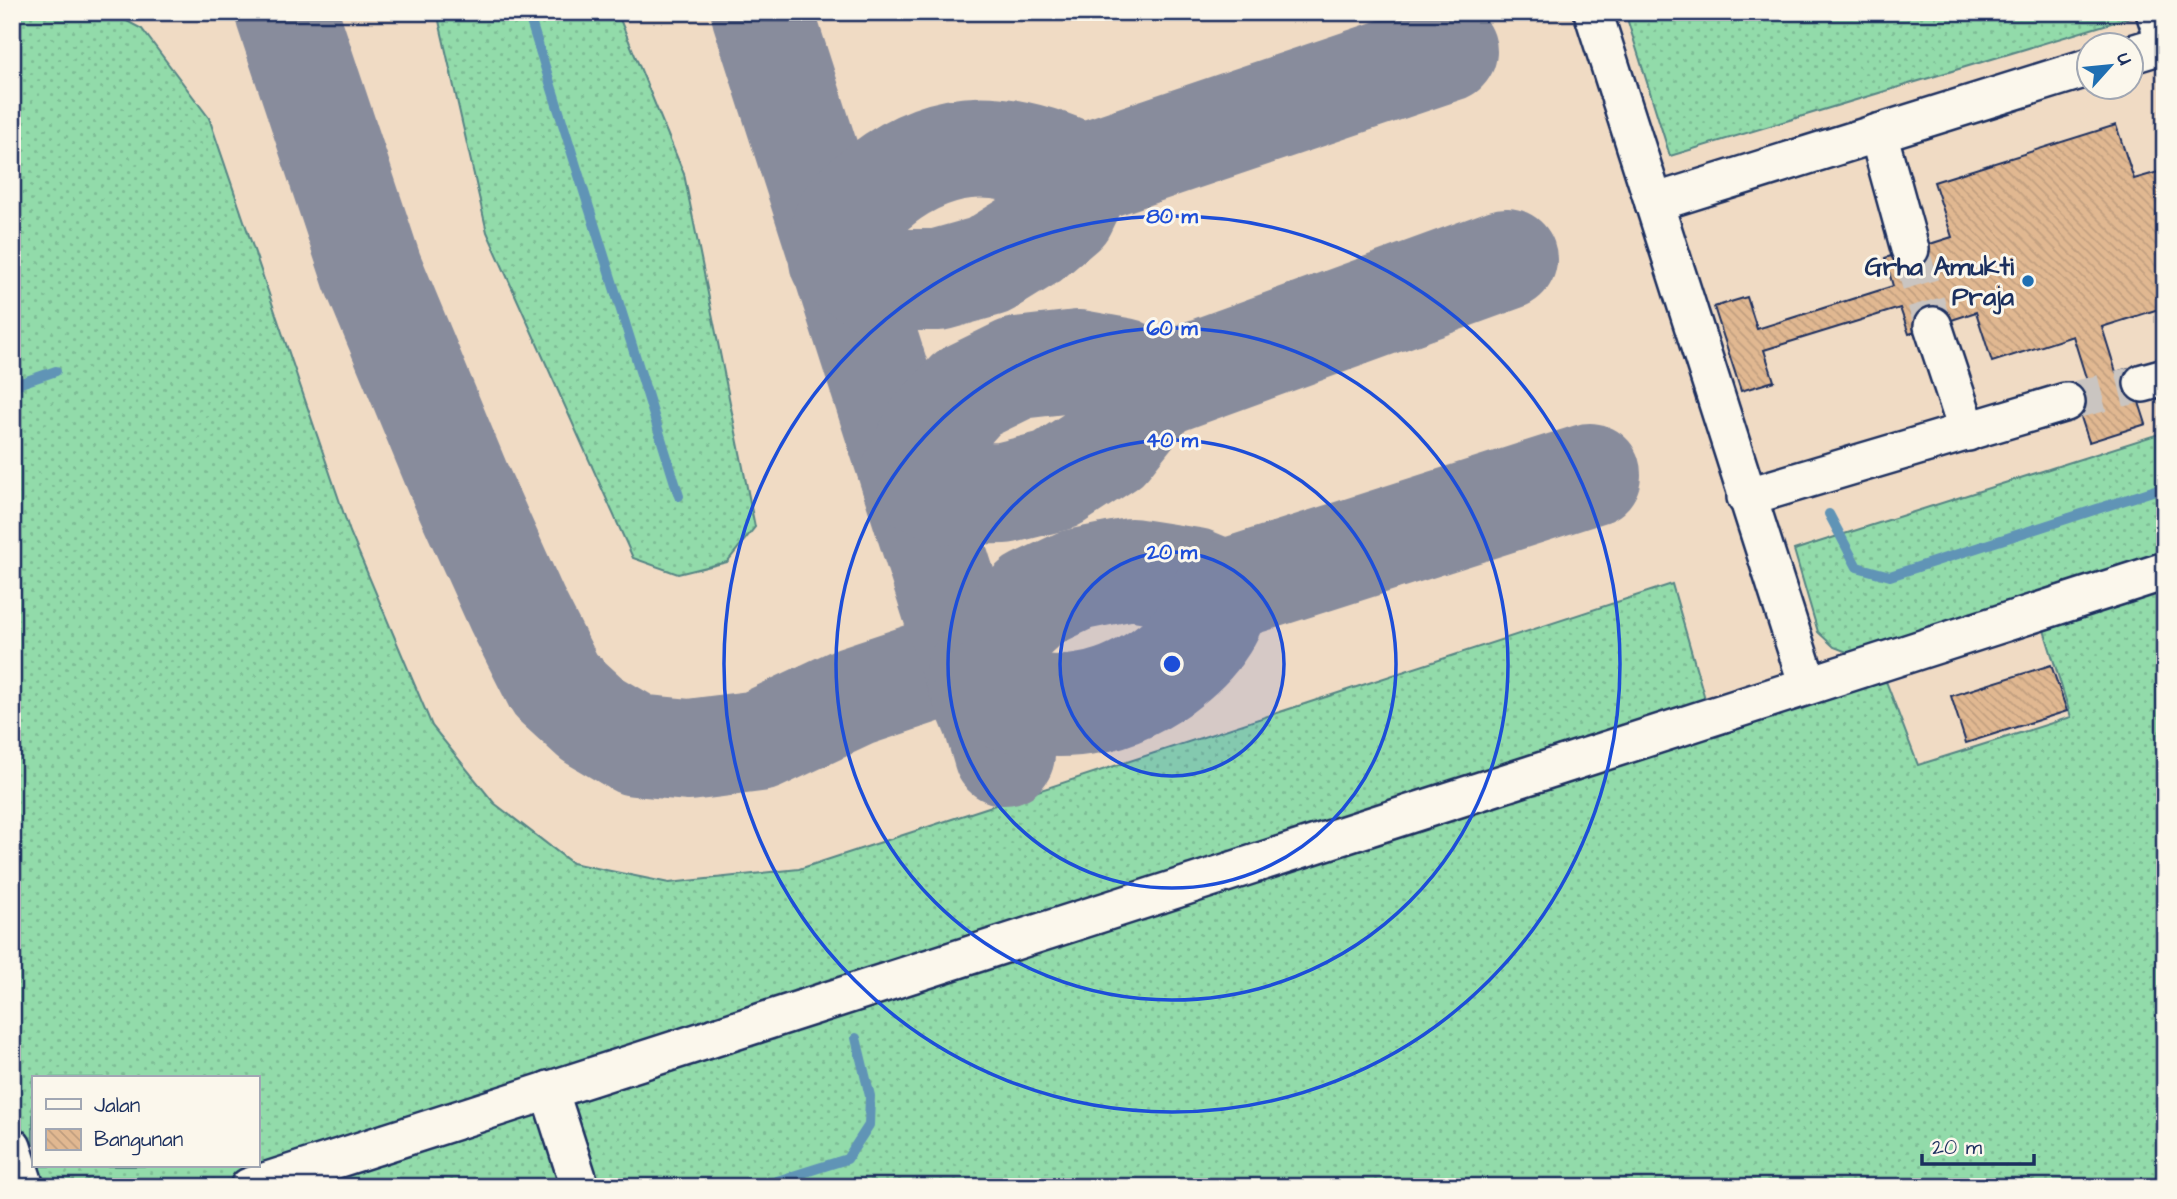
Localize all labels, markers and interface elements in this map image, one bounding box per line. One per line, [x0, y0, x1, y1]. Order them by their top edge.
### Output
north arrow [2076, 32, 2146, 102]
text: U [2109, 48, 2138, 70]
text: 80 m [1146, 202, 1198, 231]
place label: Grha Amukti Praja [1865, 249, 2015, 315]
marker: Grha Amukti Praja [2020, 273, 2036, 289]
text: 60 m [1146, 314, 1198, 343]
text: 40 m [1146, 426, 1199, 455]
text: 20 m [1146, 538, 1198, 567]
centre of rings [1160, 652, 1184, 676]
legend [32, 1076, 259, 1168]
text: Jalan [94, 1091, 140, 1120]
scale bar [1922, 1122, 2034, 1166]
text: Bangunan [94, 1125, 183, 1156]
text: 20 m [1932, 1133, 1983, 1162]

